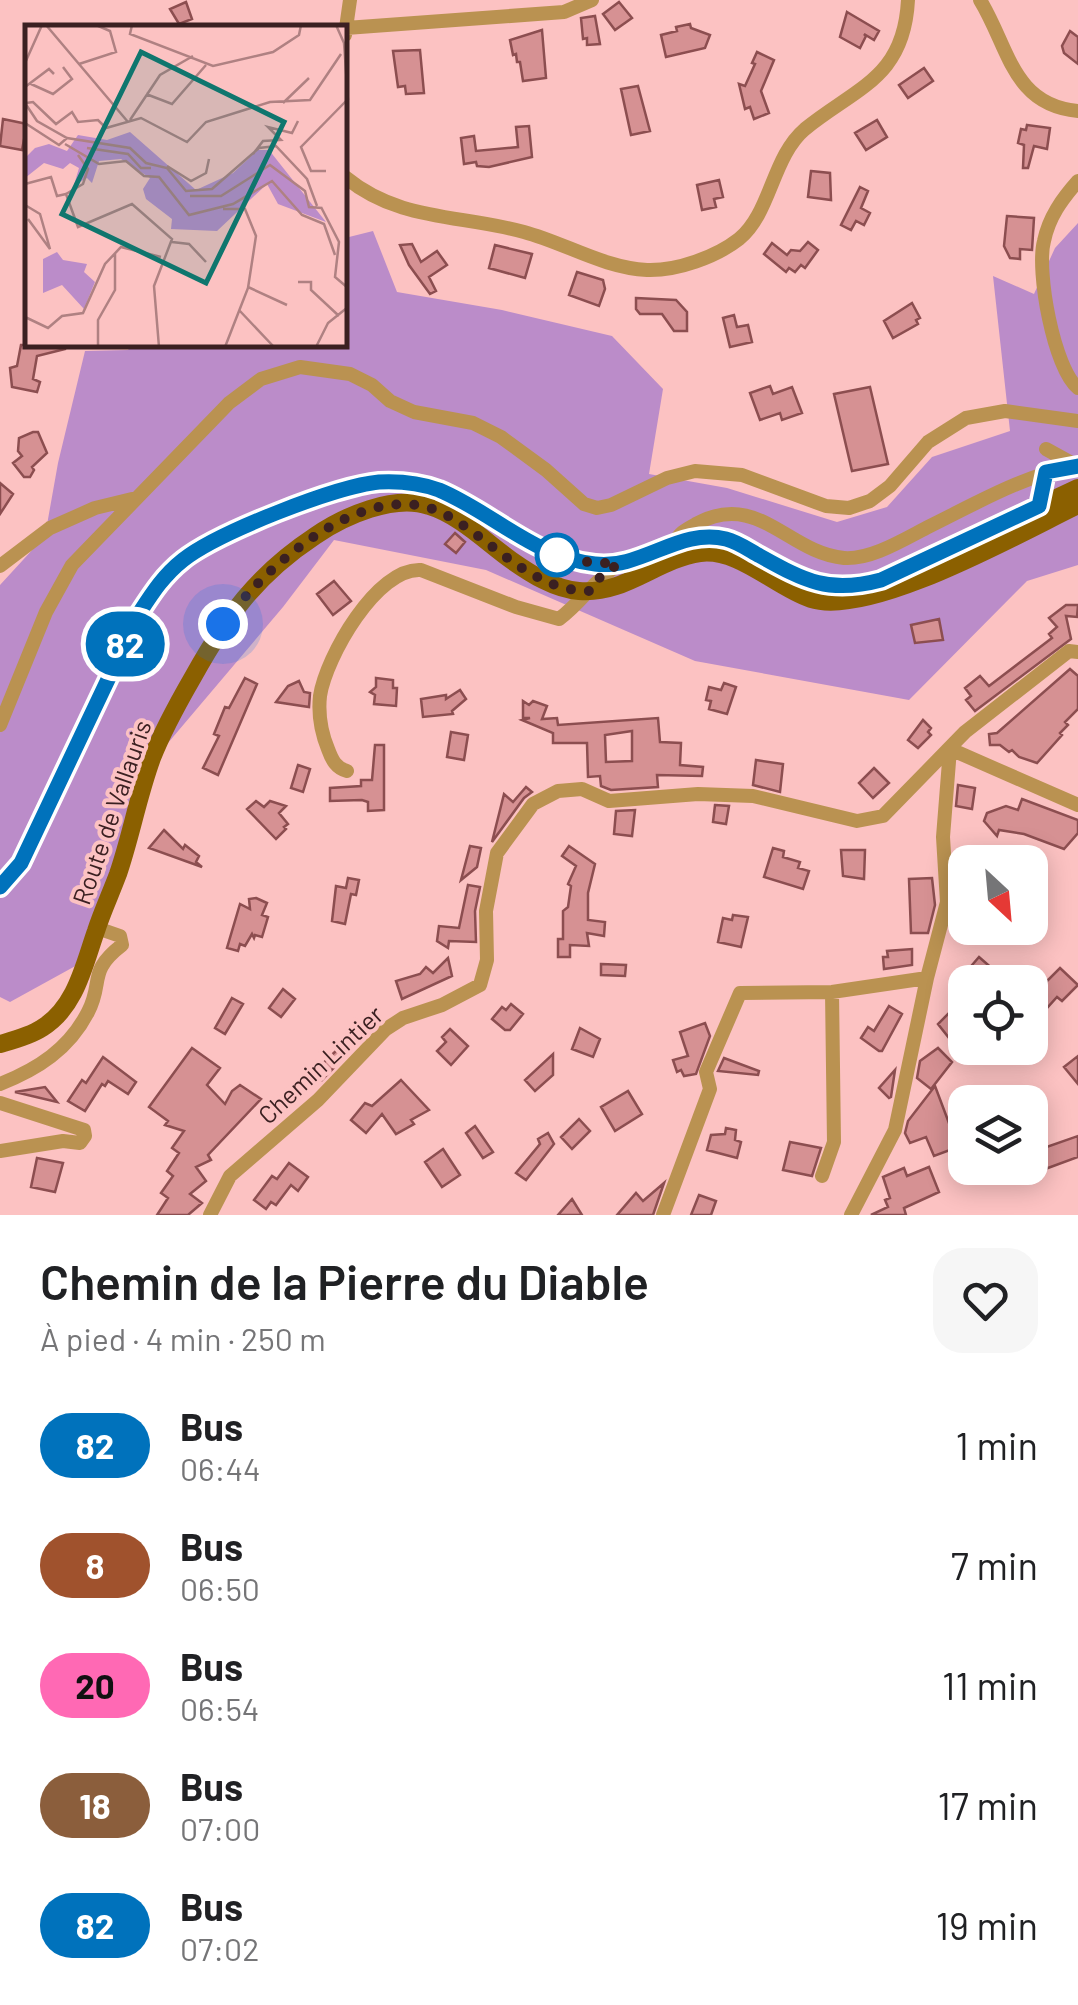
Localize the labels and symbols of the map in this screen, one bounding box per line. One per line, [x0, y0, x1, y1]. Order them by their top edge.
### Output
inset map [25, 25, 348, 348]
unlabelled marker [536, 534, 578, 576]
your location [198, 599, 248, 649]
line badge: 82 [80, 612, 170, 676]
street label: Route de Vallauris [65, 716, 157, 908]
north arrow [948, 845, 1048, 945]
street label: Chemin Lintier [252, 999, 388, 1129]

